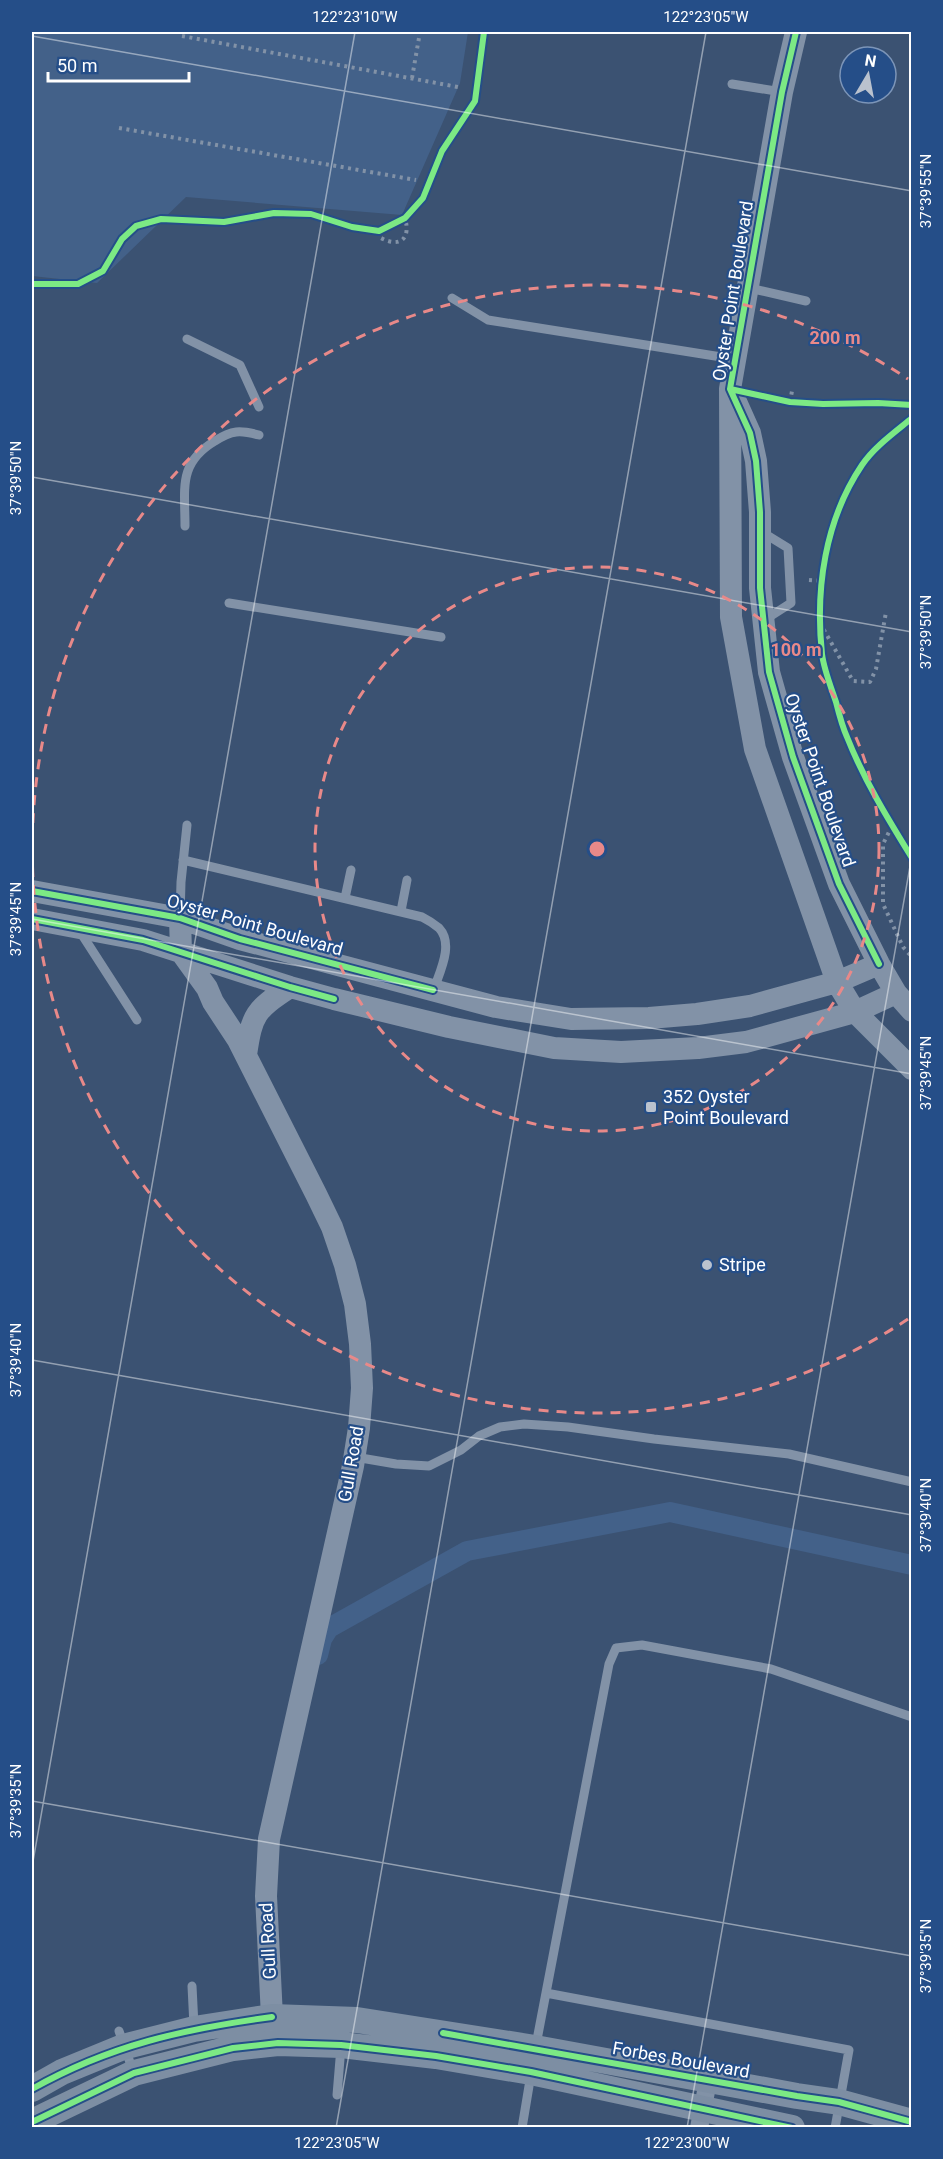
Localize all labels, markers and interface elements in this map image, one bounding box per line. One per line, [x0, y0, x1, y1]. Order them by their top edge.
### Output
text: 122°23'10"W [312, 8, 398, 26]
text: 122°23'05"W [663, 8, 749, 26]
scale bar [48, 45, 189, 83]
north arrow [838, 45, 898, 105]
text: N [863, 50, 878, 71]
text: 50 m [57, 55, 97, 76]
text: 37°39'55"N [917, 154, 935, 228]
street label: Oyster Point Boulevard [708, 199, 757, 382]
text: 200 m [809, 327, 861, 348]
text: 37°39'50"N [7, 441, 25, 515]
text: 37°39'50"N [917, 595, 935, 669]
text: 100 m [770, 639, 822, 660]
street label: Oyster Point Boulevard [781, 690, 860, 869]
centre of rings [587, 839, 607, 859]
text: 37°39'45"N [7, 882, 25, 956]
street label: Oyster Point Boulevard [165, 889, 346, 960]
text: 37°39'45"N [917, 1036, 935, 1110]
place label: 352 Oyster Point Boulevard [663, 1086, 789, 1128]
marker: 352 Oyster Point Boulevard [644, 1100, 658, 1114]
place label: Stripe [719, 1254, 766, 1275]
marker: Stripe [700, 1258, 714, 1272]
text: 37°39'40"N [7, 1323, 25, 1397]
street label: Gull Road [334, 1424, 368, 1504]
text: 37°39'40"N [917, 1478, 935, 1552]
text: 37°39'35"N [7, 1764, 25, 1838]
street label: Gull Road [255, 1902, 280, 1980]
text: 37°39'35"N [917, 1919, 935, 1993]
street label: Forbes Boulevard [611, 2037, 751, 2082]
text: 122°23'05"W [294, 2134, 380, 2152]
text: 122°23'00"W [644, 2134, 730, 2152]

